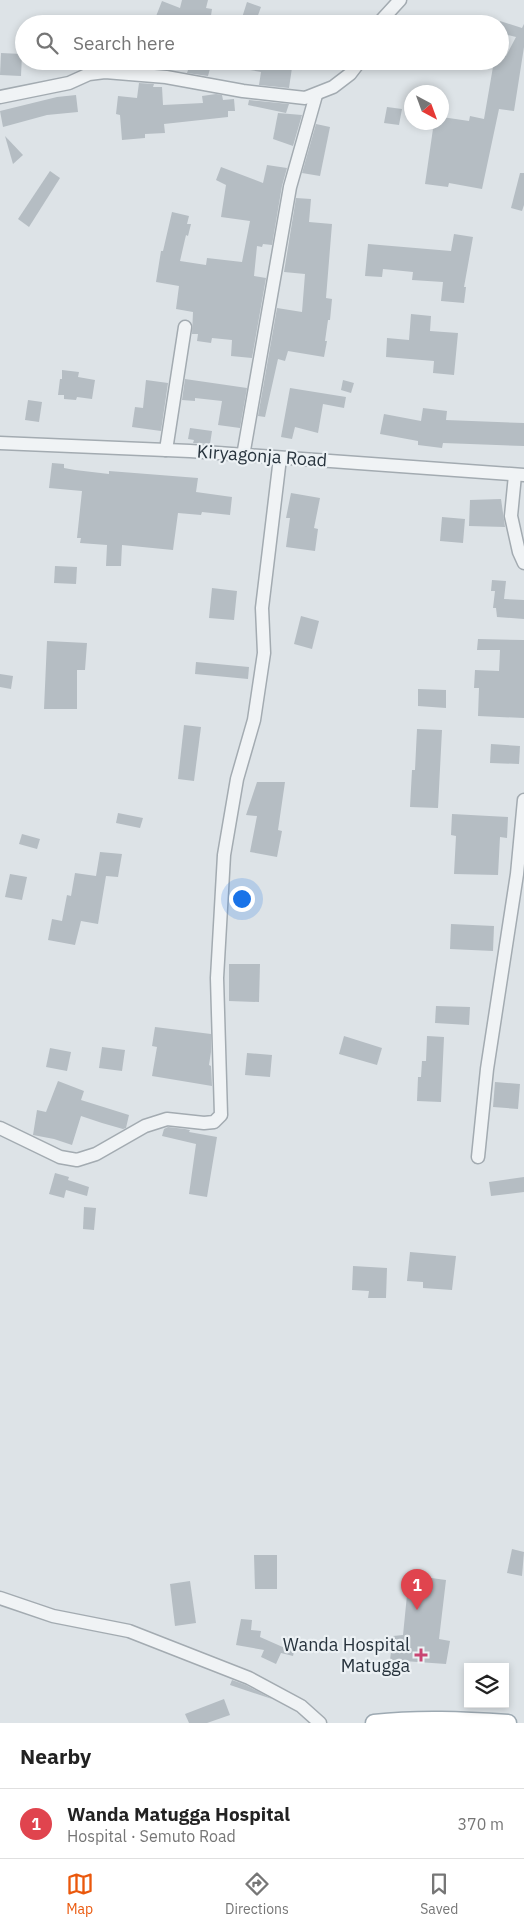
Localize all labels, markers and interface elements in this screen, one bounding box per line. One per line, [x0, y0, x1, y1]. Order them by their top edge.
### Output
search box [15, 15, 509, 70]
icon: search [33, 29, 61, 57]
text: Search here [73, 31, 175, 55]
north arrow [404, 85, 449, 130]
street label: Kiryagonja Road [196, 439, 328, 472]
your location [229, 886, 255, 912]
pin: 1 [401, 1569, 433, 1610]
place label: Wanda Hospital Matugga [283, 1633, 410, 1677]
marker: Wanda Hospital Matugga [414, 1648, 428, 1662]
map controls [464, 1663, 509, 1708]
button: layers [464, 1663, 509, 1708]
text: Nearby [20, 1742, 91, 1770]
text: Wanda Matugga Hospital [67, 1802, 290, 1826]
text: 1 [31, 1814, 41, 1834]
text: 370 m [457, 1814, 504, 1834]
text: Hospital · Semuto Road [67, 1826, 236, 1846]
tab: Map [66, 1870, 94, 1918]
tab: Directions [225, 1870, 289, 1918]
tab: Saved [420, 1870, 458, 1918]

